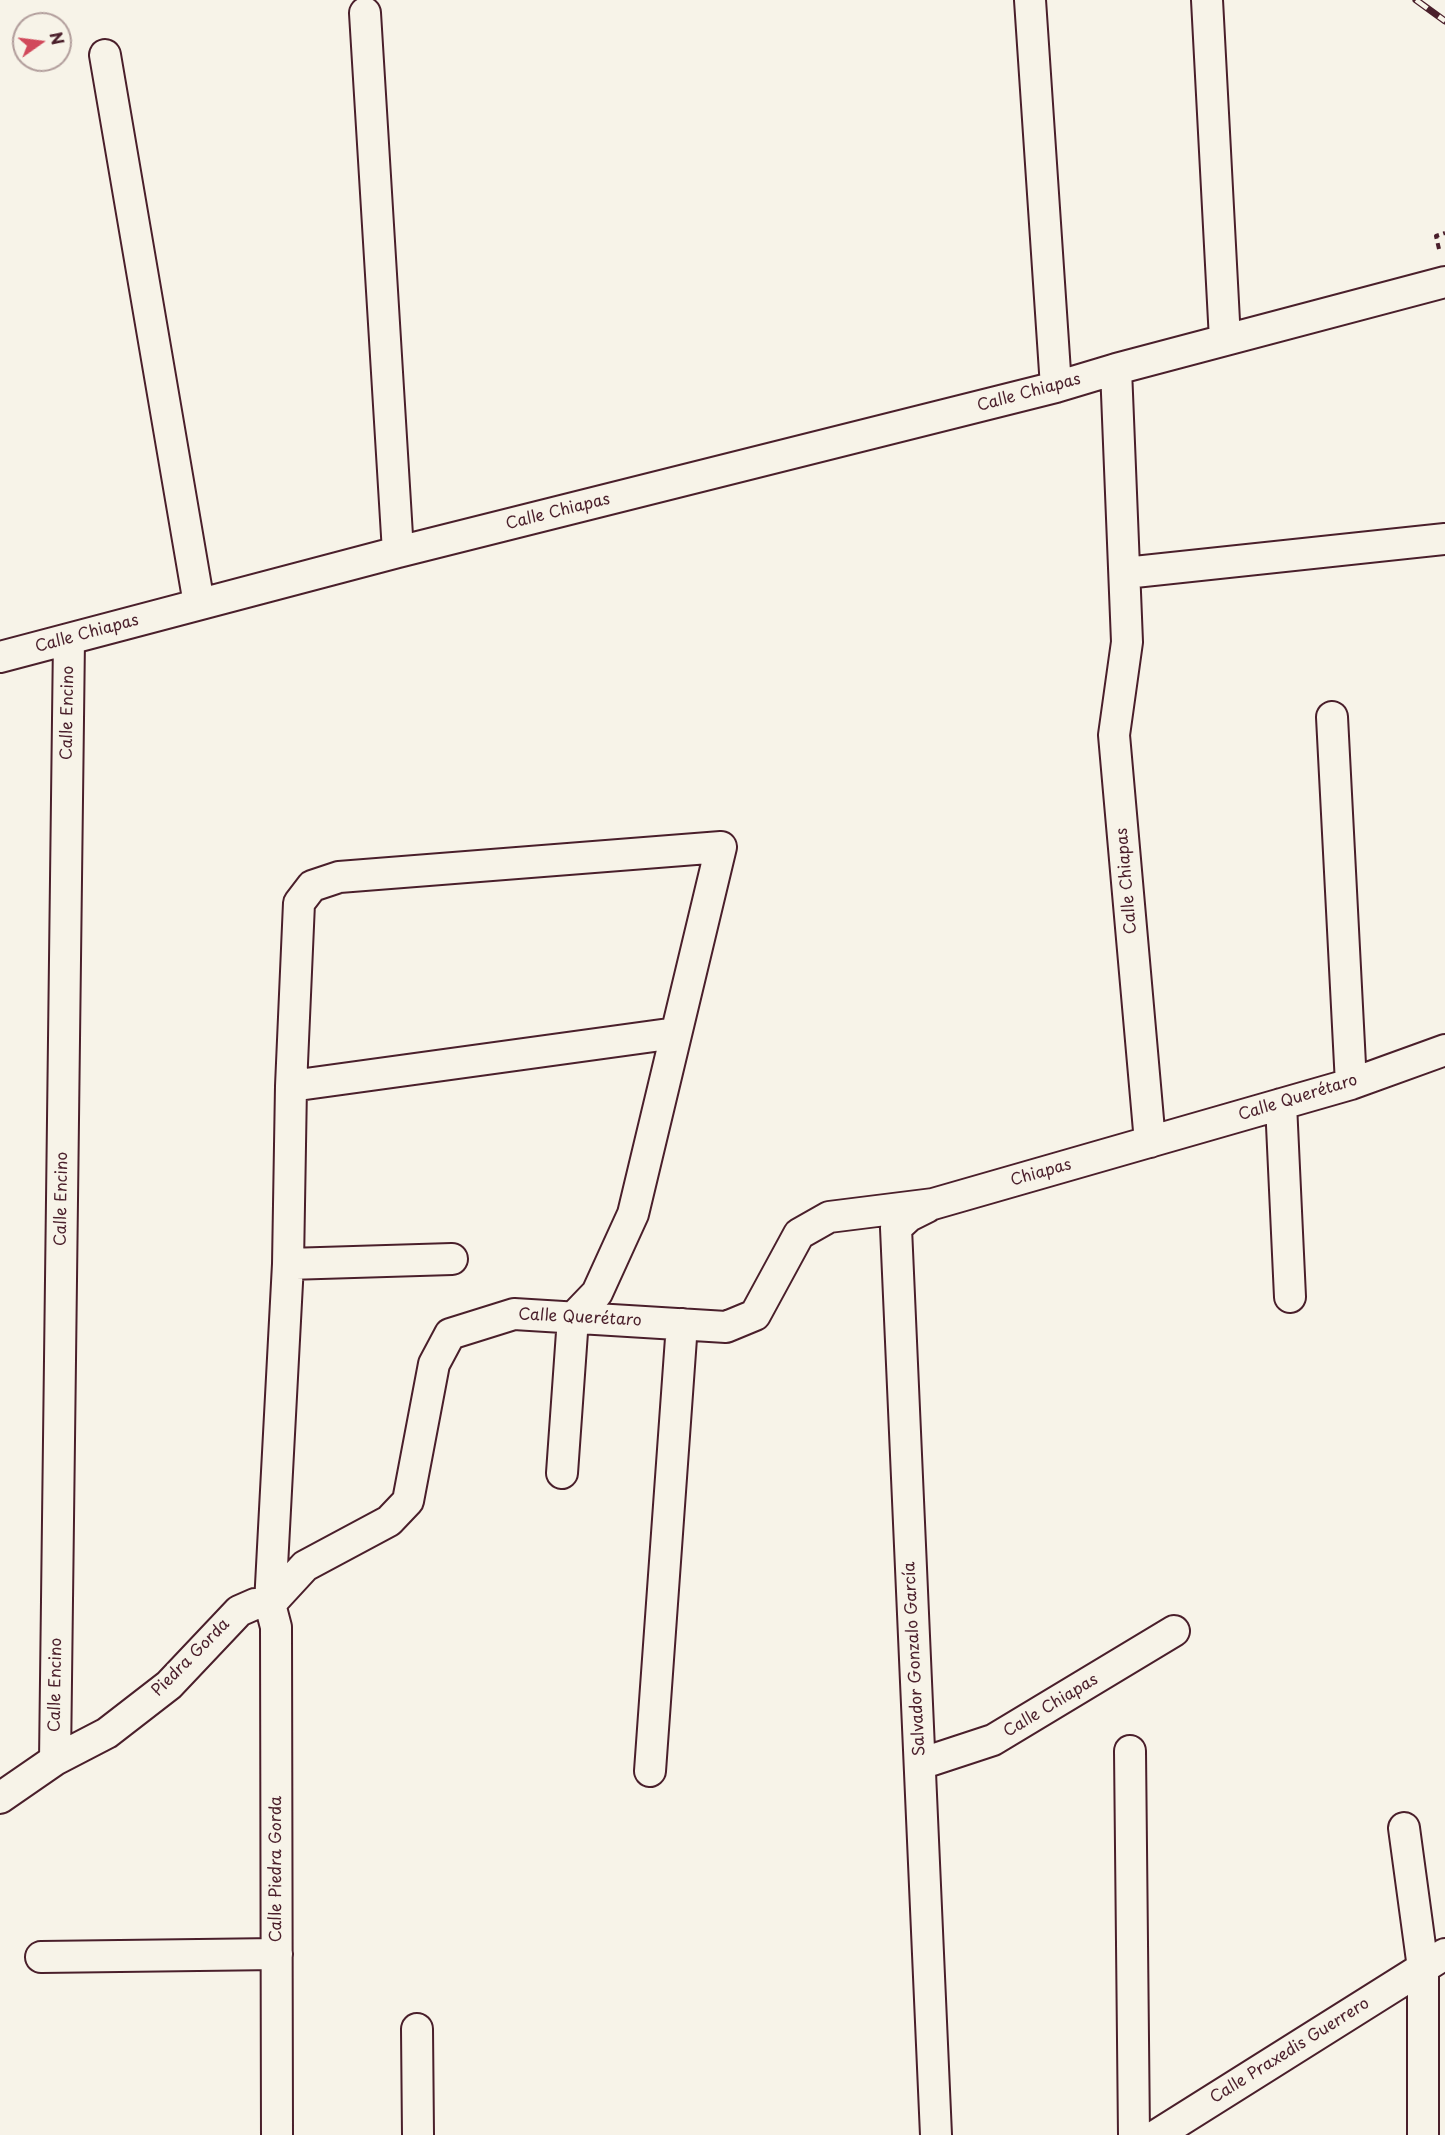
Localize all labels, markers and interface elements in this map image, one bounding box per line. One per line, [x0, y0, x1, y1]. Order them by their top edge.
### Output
north arrow [12, 12, 72, 72]
text: N [44, 29, 71, 47]
street label: Calle Chiapas [975, 370, 1083, 416]
street label: Calle Chiapas [504, 490, 612, 534]
street label: Calle Chiapas [33, 611, 141, 657]
street label: Calle Encino [58, 666, 78, 760]
street label: Calle Chiapas [1113, 827, 1141, 935]
street label: Calle Querétaro [1236, 1071, 1360, 1125]
street label: Calle Encino [52, 1152, 72, 1246]
street label: Chiapas [1008, 1155, 1074, 1191]
street label: Calle Querétaro [518, 1305, 642, 1331]
street label: Salvador Gonzalo García [900, 1561, 930, 1757]
street label: Piedra Gorda [148, 1615, 234, 1701]
street label: Calle Encino [46, 1638, 66, 1732]
street label: Calle Chiapas [1000, 1670, 1102, 1742]
street label: Calle Piedra Gorda [267, 1796, 287, 1942]
street label: Calle Praxedis Guerrero [1207, 1994, 1373, 2108]

